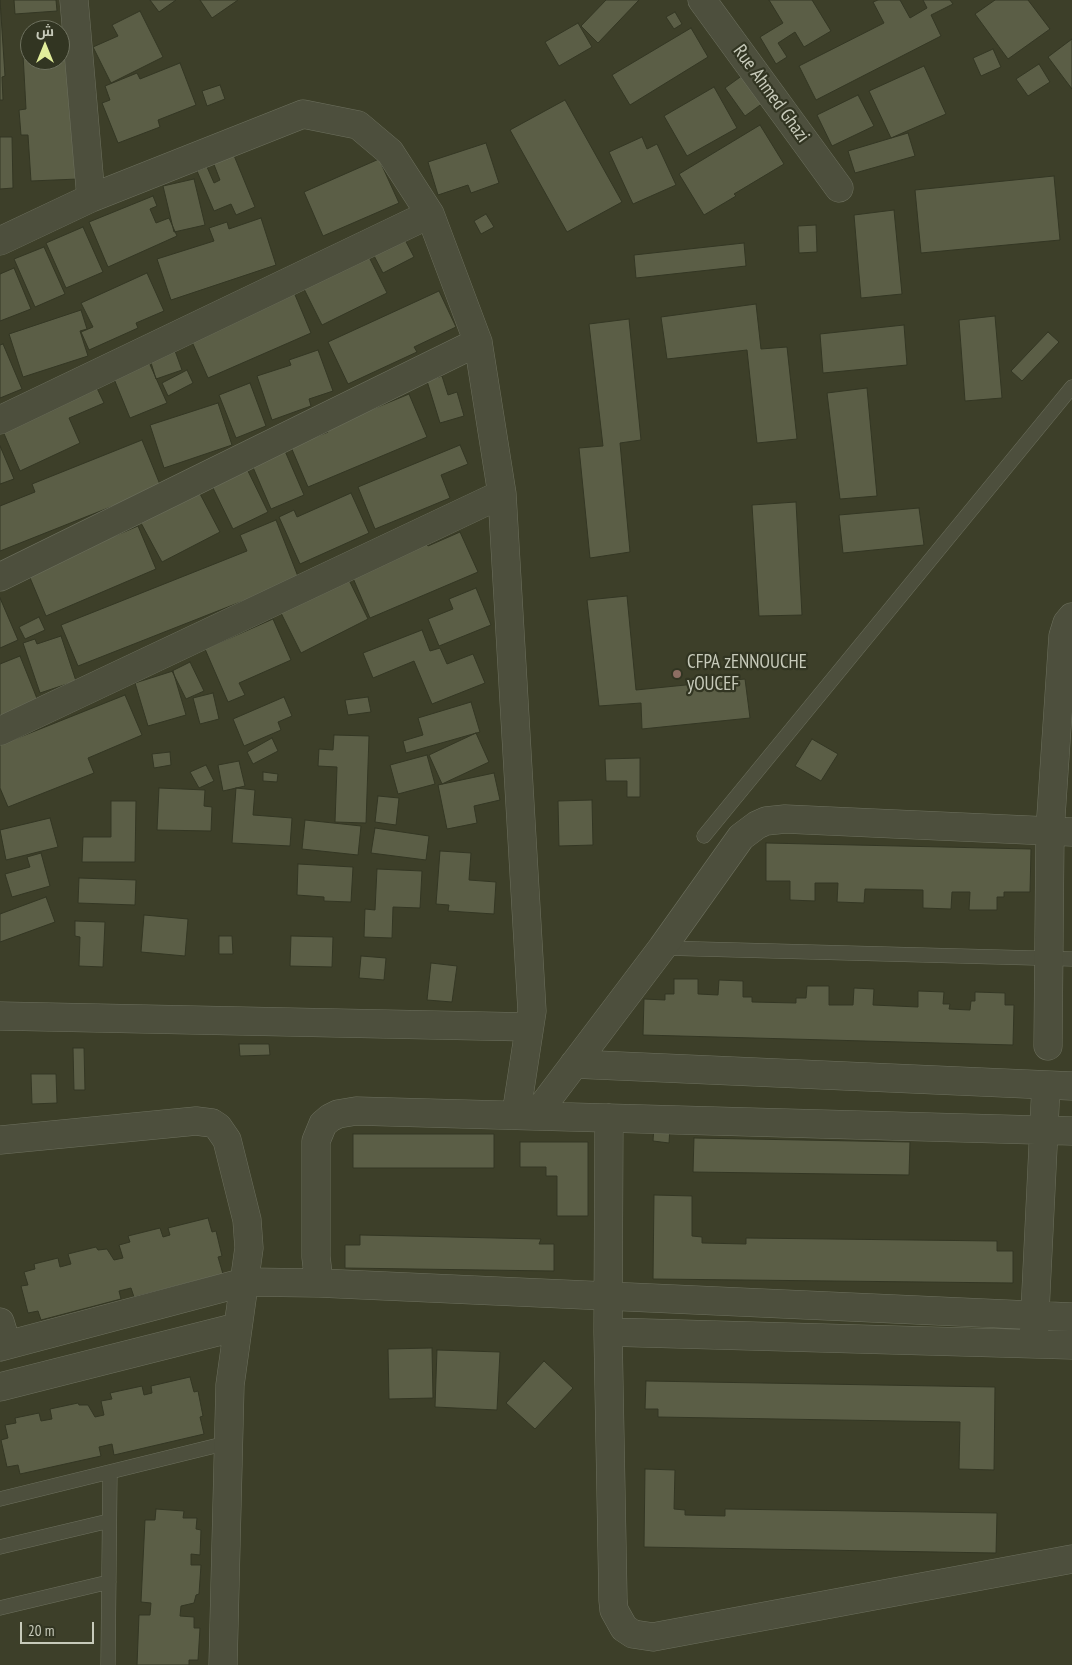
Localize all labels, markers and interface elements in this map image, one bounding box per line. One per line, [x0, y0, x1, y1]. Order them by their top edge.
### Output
north arrow [20, 20, 70, 70]
text: ش [36, 22, 54, 40]
street label: Rue Ahmed Ghazi [728, 41, 814, 147]
place label: CFPA zENNOUCHE yOUCEF [687, 652, 807, 696]
marker: CFPA zENNOUCHE yOUCEF [671, 668, 683, 680]
scale bar [22, 1612, 96, 1644]
text: 20 m [28, 1621, 54, 1640]

